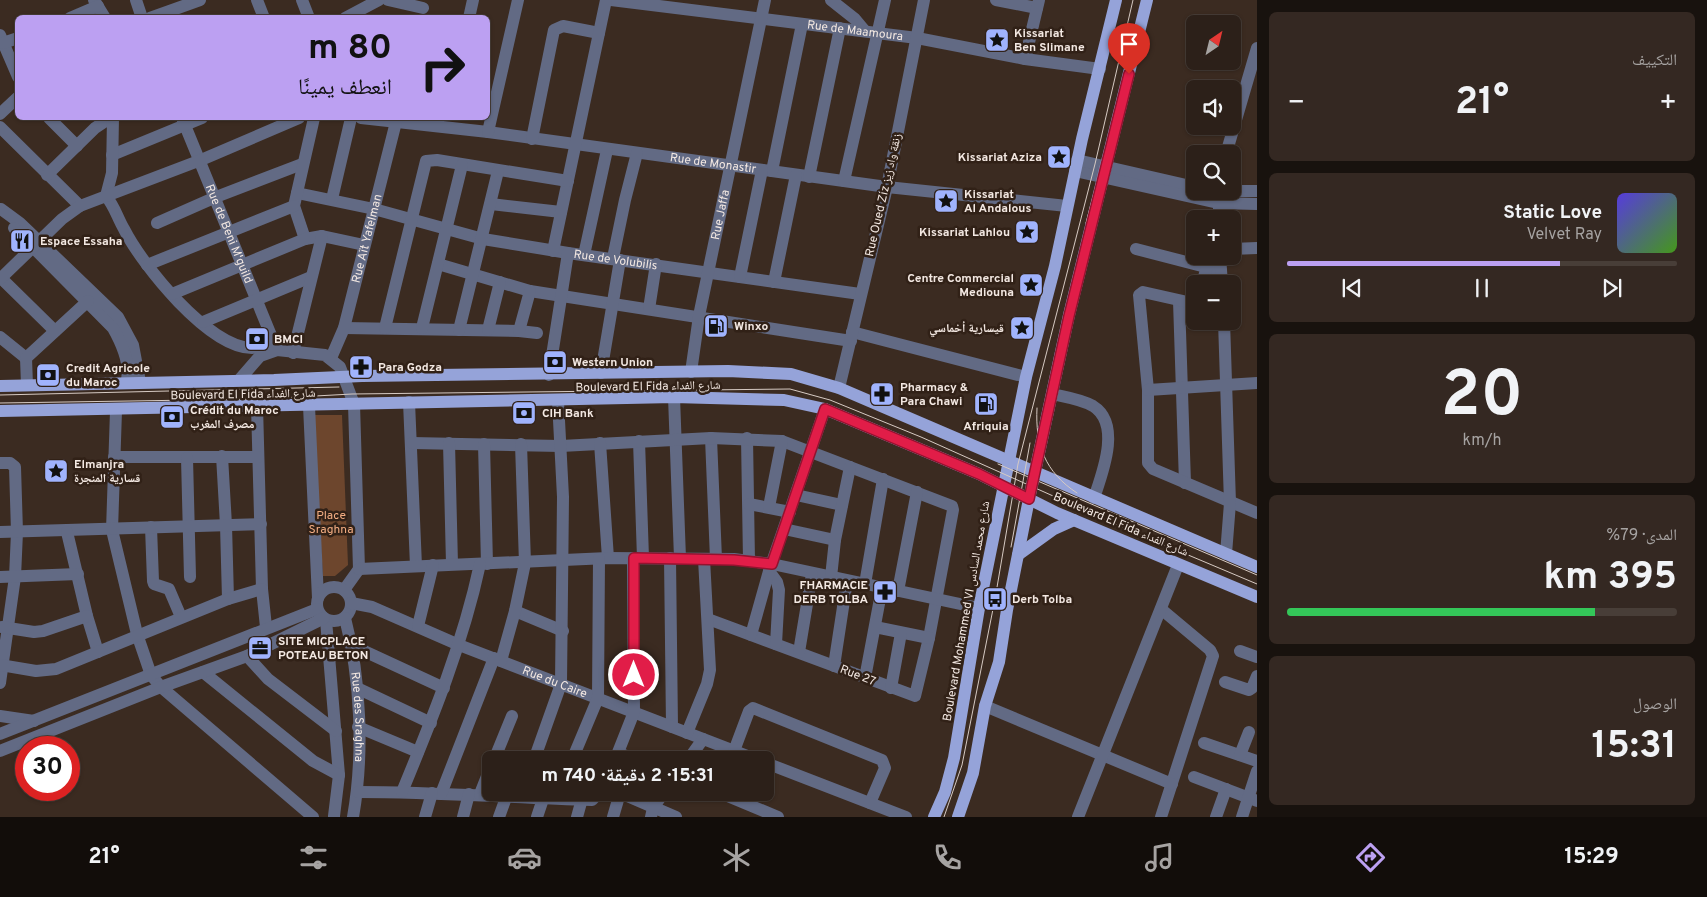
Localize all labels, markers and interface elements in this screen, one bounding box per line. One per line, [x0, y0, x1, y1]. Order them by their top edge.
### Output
north arrow [1186, 15, 1241, 70]
map controls [1186, 15, 1241, 330]
street label: Rue de Maamoura [806, 17, 904, 45]
pin [1108, 23, 1150, 74]
place label: Kissariat Ben Slimane [1014, 26, 1085, 56]
text: 80 m [308, 27, 392, 71]
place icon: Kissariat Ben Slimane [984, 27, 1010, 53]
icon: arrive [1115, 30, 1143, 58]
icon: right [410, 35, 475, 100]
text: التكييف [1632, 51, 1677, 71]
text: انعطف يمينًا [298, 75, 392, 102]
text: 21° [1455, 79, 1509, 128]
button: sound [1186, 80, 1241, 135]
text: − [1287, 86, 1305, 122]
text: + [1659, 86, 1677, 122]
street label: Rue Oued Ziz زنقة واد زيز [862, 132, 906, 258]
place icon: Kissariat Aziza [1046, 144, 1072, 170]
button: search [1186, 145, 1241, 200]
street label: Rue de Monastir [669, 150, 757, 178]
place label: Kissariat Aziza [958, 150, 1042, 166]
street label: Rue de Beni M'guild [201, 182, 256, 286]
place label: Kissariat Al Andalous [964, 187, 1031, 217]
street label: Rue Jaffa [708, 188, 734, 242]
place icon: Kissariat Al Andalous [933, 188, 959, 214]
street label: Rue Aït Yafelman [349, 192, 386, 285]
text: Static Love [1503, 201, 1602, 225]
button: + [1186, 210, 1241, 265]
place icon: Kissariat Lahlou [1014, 219, 1040, 245]
place label: Kissariat Lahlou [919, 225, 1010, 241]
text: Velvet Ray [1527, 225, 1602, 245]
restaurant icon: Espace Essaha [9, 228, 35, 254]
place label: Espace Essaha [40, 234, 123, 250]
street label: Rue de Volubilis [573, 247, 658, 274]
place label: Centre Commercial Mediouna [907, 271, 1014, 301]
place icon: Centre Commercial Mediouna [1018, 272, 1044, 298]
icon: previous [1338, 274, 1366, 302]
icon: pause [1468, 274, 1496, 302]
icon: next [1598, 274, 1626, 302]
button: − [1186, 275, 1241, 330]
fuel station icon: Winxo [703, 313, 729, 339]
place icon: قيسارية أخماسي [1009, 315, 1035, 341]
place label: Winxo [734, 319, 768, 335]
place label: قيسارية أخماسي [929, 321, 1004, 338]
bank icon: BMCI [244, 326, 270, 352]
place label: BMCI [274, 332, 303, 348]
bank icon: Western Union [542, 349, 568, 375]
pharmacy icon: Para Godza [348, 354, 374, 380]
place label: Western Union [572, 355, 653, 371]
text: 20 [1441, 357, 1523, 439]
place label: Para Godza [378, 360, 442, 376]
place label: Credit Agricole du Maroc [66, 361, 150, 391]
bank icon: Credit Agricole du Maroc [35, 362, 61, 388]
street label: Boulevard El Fida شارع الفداء [575, 378, 721, 396]
place label: Pharmacy & Para Chawi [900, 380, 969, 410]
pharmacy icon: Pharmacy & Para Chawi [869, 381, 895, 407]
street label: Boulevard El Fida شارع الفداء [170, 386, 316, 404]
fuel station icon: Afriquia [973, 391, 999, 417]
bank icon: CIH Bank [511, 400, 537, 426]
place label: Crédit du Maroc مصرف المغرب [190, 403, 279, 433]
bank icon: Crédit du Maroc مصرف المغرب [159, 404, 185, 430]
place label: CIH Bank [542, 406, 594, 422]
place label: Afriquia [963, 419, 1009, 435]
text: km/h [1463, 431, 1501, 451]
place label: Elmanjra قسارية المنجرة [74, 457, 140, 487]
place icon: Elmanjra قسارية المنجرة [43, 458, 69, 484]
street label: Boulevard El Fida شارع الفداء [1051, 489, 1191, 561]
street label: Boulevard Mohammed VI شارع محمد السادس [940, 500, 994, 723]
park label: Place Sraghna [309, 508, 353, 538]
text: المدى · 79% [1606, 526, 1677, 546]
text: 395 km [1544, 554, 1677, 603]
place label: FHARMACIE DERB TOLBA [794, 578, 868, 608]
pharmacy icon: FHARMACIE DERB TOLBA [872, 579, 898, 605]
bus stop icon: Derb Tolba [982, 586, 1008, 612]
place label: Derb Tolba [1012, 592, 1072, 608]
place label: SITE MICPLACE POTEAU BETON [278, 634, 368, 664]
office icon: SITE MICPLACE POTEAU BETON [247, 635, 273, 661]
position arrow [607, 648, 659, 700]
street label: Rue 27 [837, 662, 878, 690]
street label: Rue du Caire [520, 663, 589, 702]
street label: Rue des Sraghna [346, 671, 367, 762]
text: الوصول [1633, 695, 1677, 715]
text: 15:31 [1591, 723, 1677, 772]
speed limit sign: 30 [15, 736, 80, 801]
text: 15:31 · 2 دقيقة · 740 m [542, 764, 714, 788]
icon: filters [296, 840, 331, 875]
icon: car [507, 840, 542, 875]
icon: climate [719, 840, 754, 875]
icon: phone [930, 840, 965, 875]
icon: music [1142, 840, 1177, 875]
icon: directions [1353, 840, 1388, 875]
text: 21° [88, 844, 120, 871]
text: 15:29 [1564, 844, 1619, 871]

